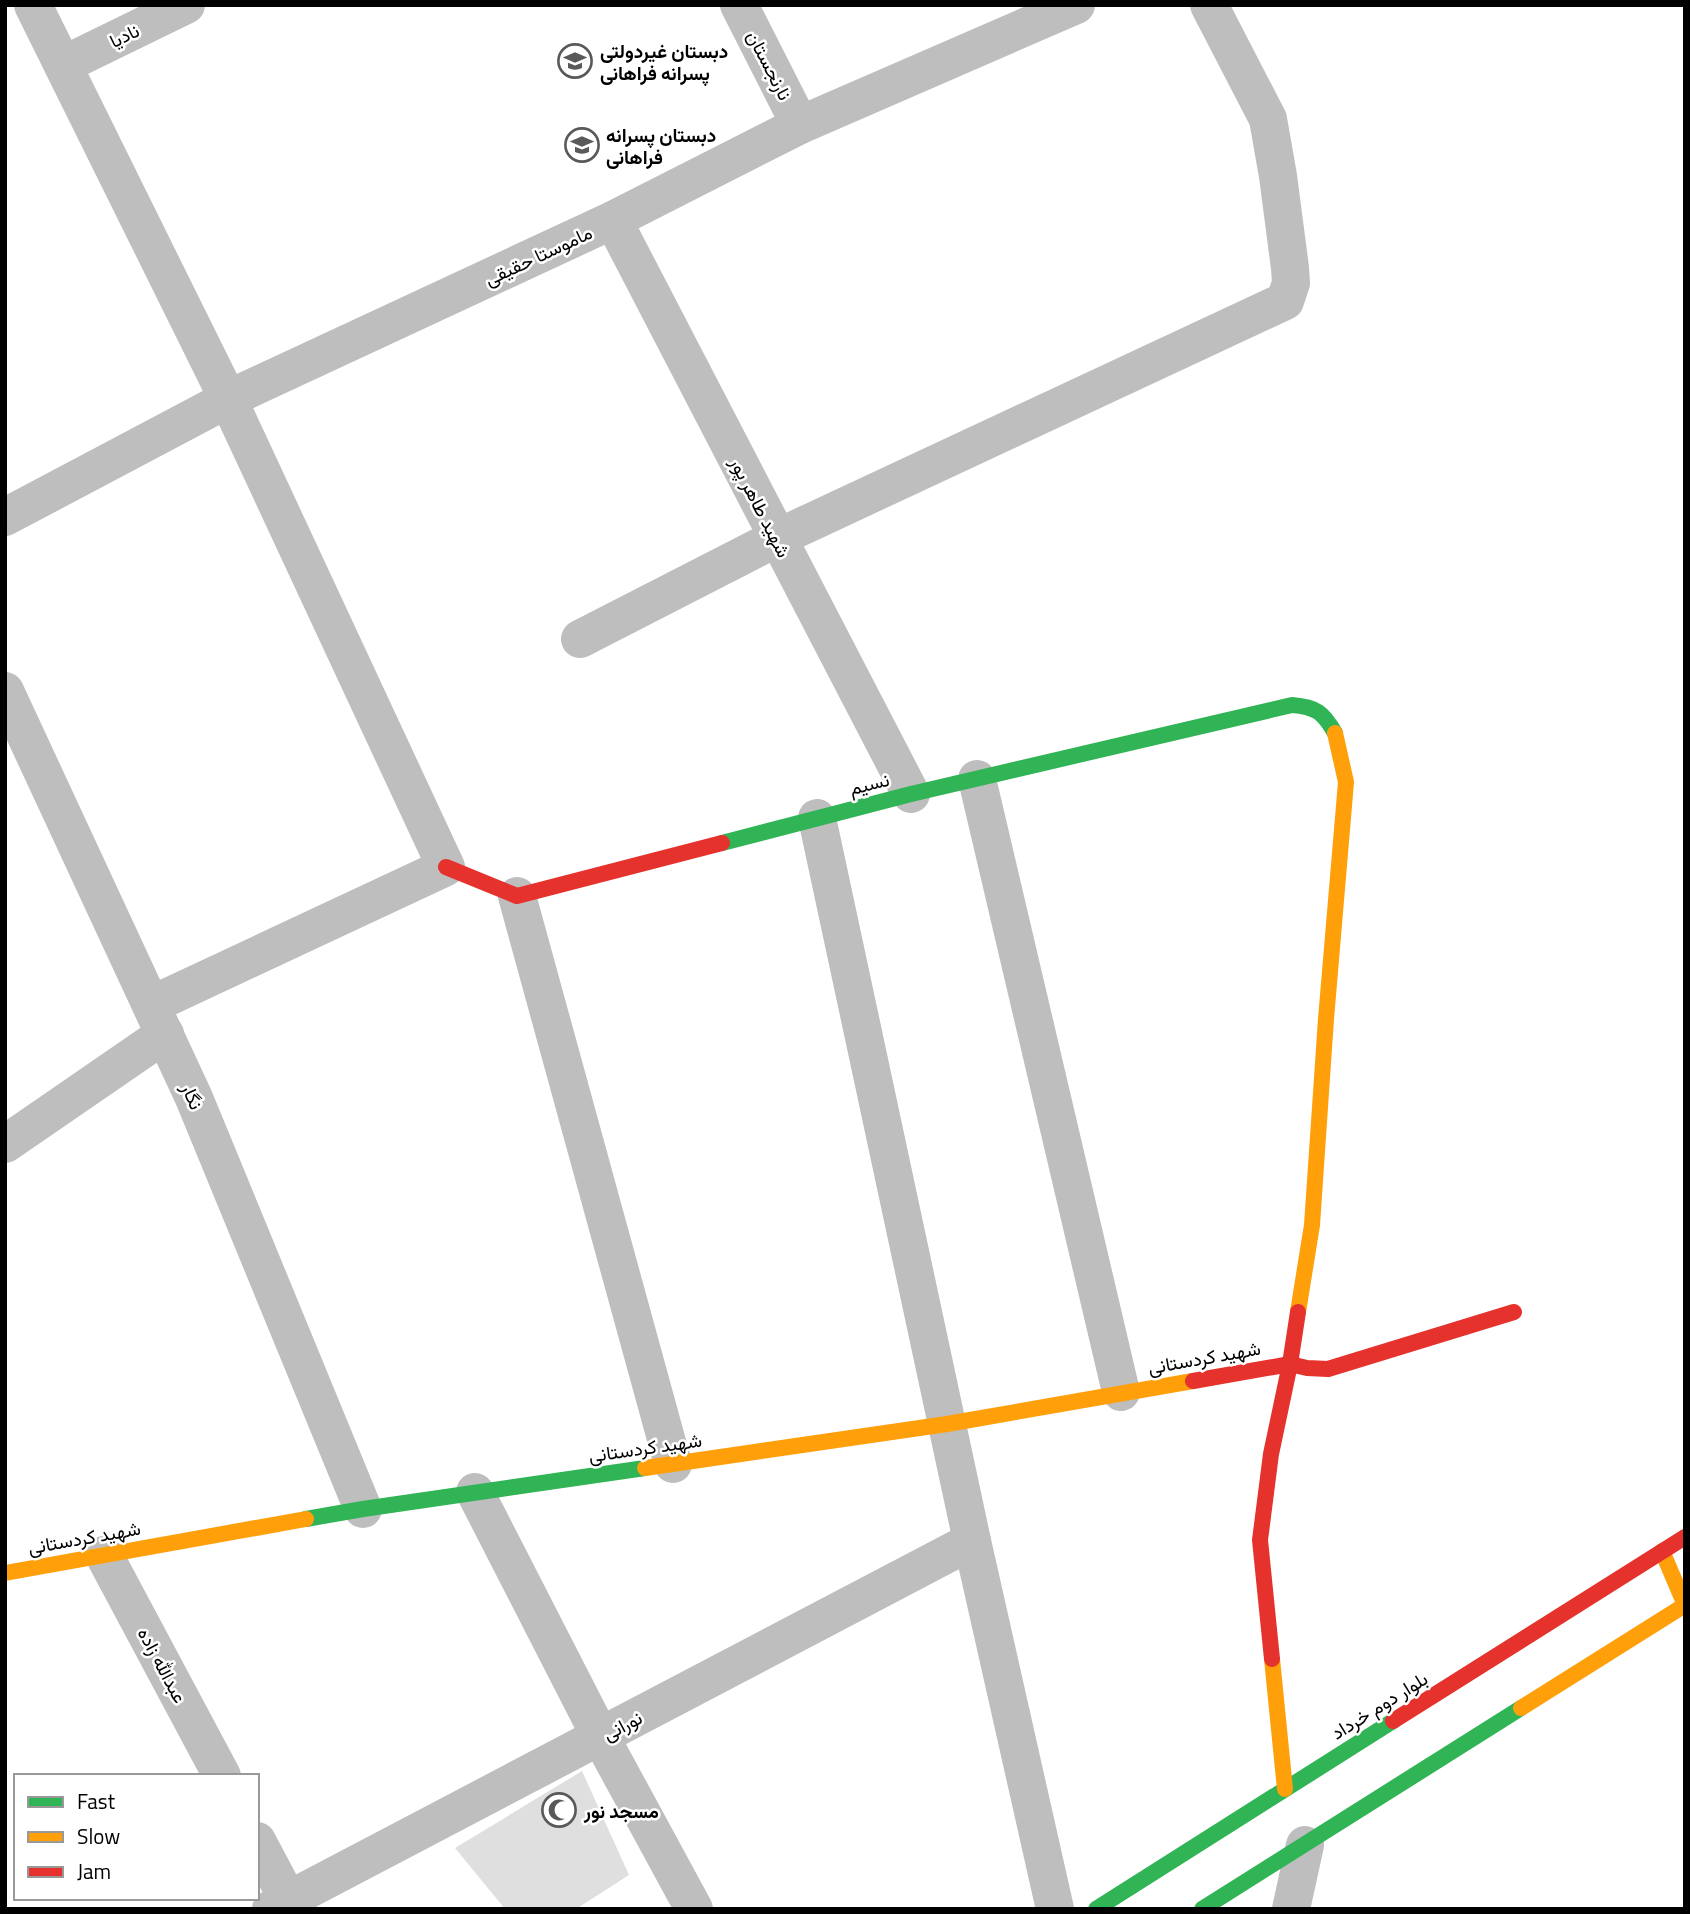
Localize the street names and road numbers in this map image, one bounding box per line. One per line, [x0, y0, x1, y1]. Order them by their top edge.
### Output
street label: نادیا [104, 15, 144, 55]
street label: نارنجستان [740, 25, 800, 105]
street label: ماموستا حقیقی [479, 217, 597, 293]
street label: شهید طاهر پور [723, 451, 799, 562]
street label: نسیم [846, 764, 892, 802]
street label: نگار [174, 1077, 212, 1114]
street label: شهید کردستانی [1145, 1333, 1263, 1381]
street label: شهید کردستانی [587, 1425, 703, 1469]
street label: شهید کردستانی [25, 1513, 143, 1561]
street label: عبدالله زاده [131, 1622, 195, 1708]
street label: بلوار دوم خرداد [1325, 1664, 1433, 1746]
street label: نورانی [597, 1703, 647, 1747]

